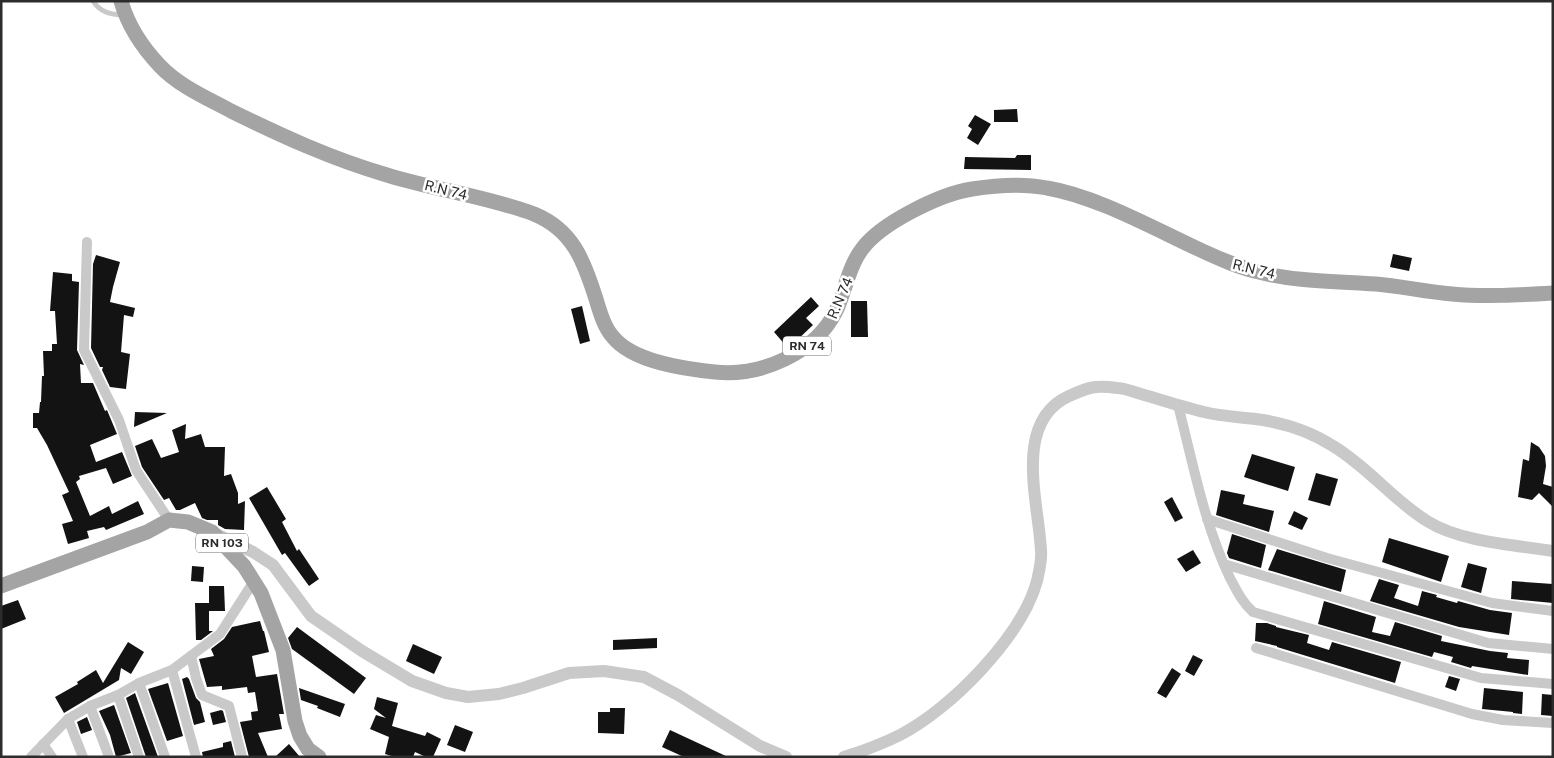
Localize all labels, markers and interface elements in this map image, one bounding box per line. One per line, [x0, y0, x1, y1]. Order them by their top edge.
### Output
street label: R.N 74 [423, 177, 469, 203]
street label: R.N 74 [1231, 256, 1277, 282]
street label: R.N 74 [824, 275, 856, 321]
road number: RN 74 [783, 336, 831, 356]
road number: RN 103 [196, 534, 248, 552]

